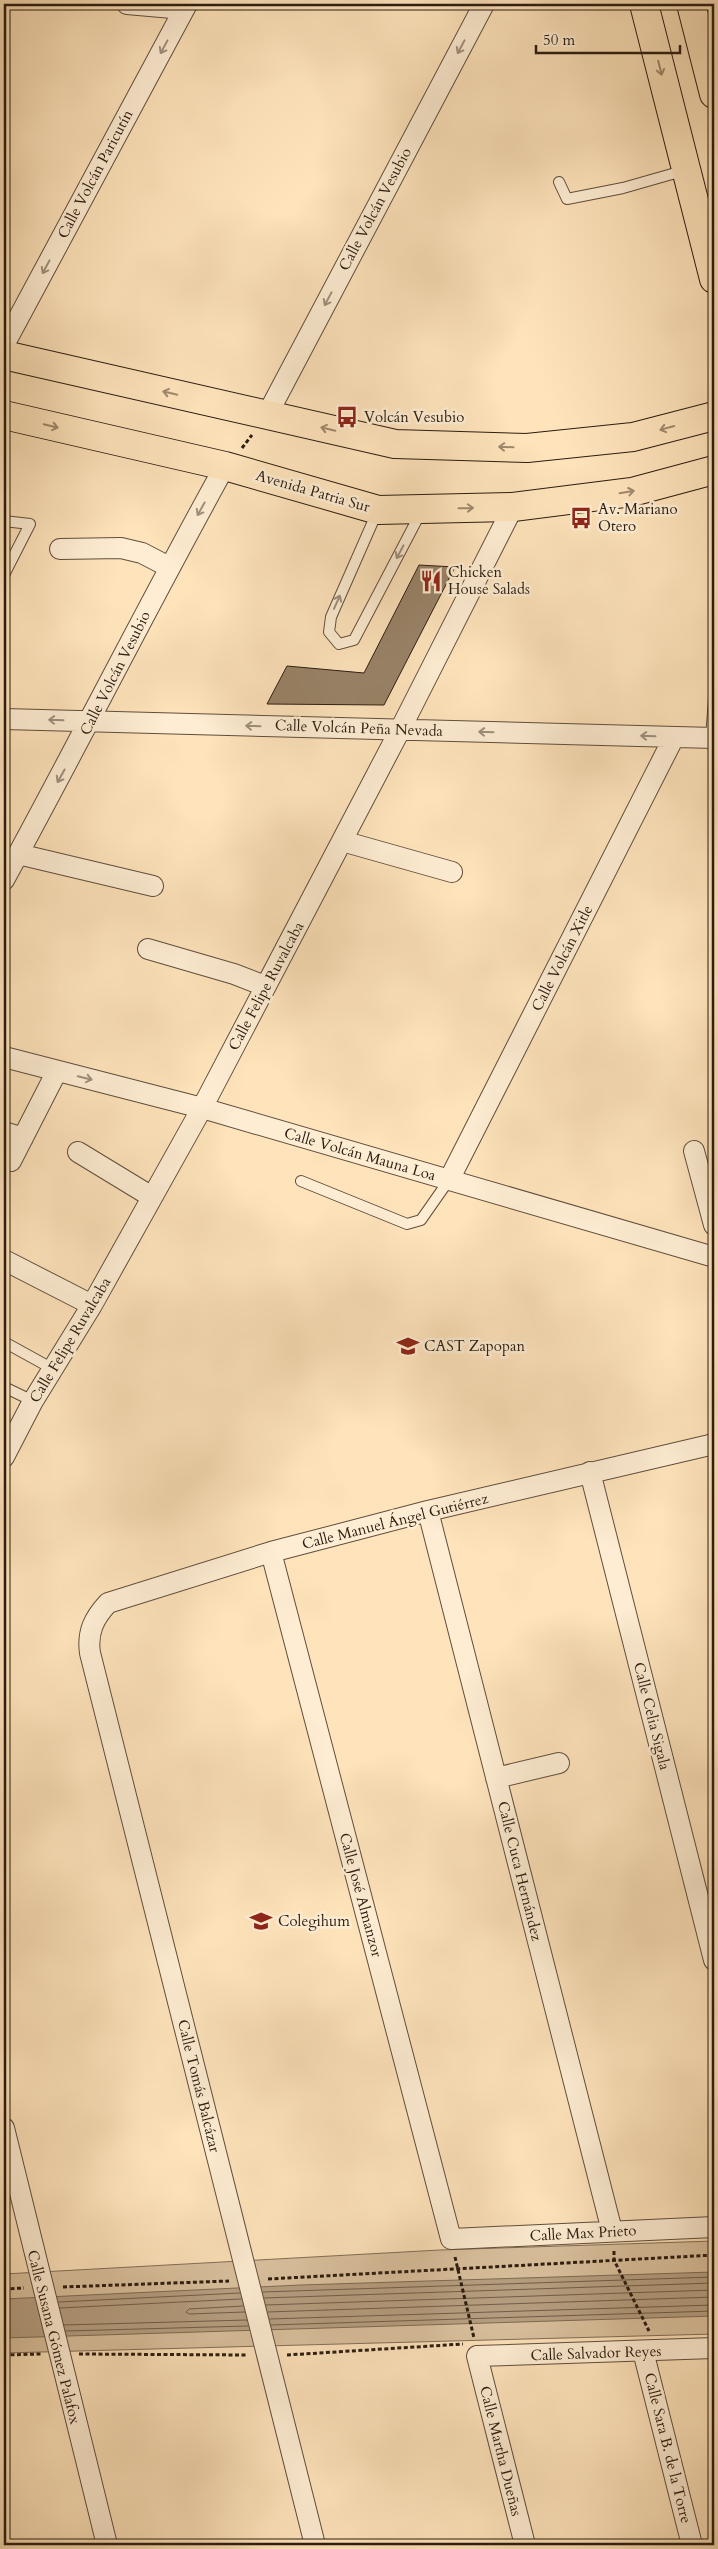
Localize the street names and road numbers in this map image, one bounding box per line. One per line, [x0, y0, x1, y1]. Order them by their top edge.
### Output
street label: Calle Volcán Paricutín [53, 106, 138, 242]
street label: Calle Volcán Vesubio [334, 144, 416, 274]
street label: Avenida Patria Sur [254, 465, 373, 517]
street label: Calle Volcán Vesubio [75, 608, 155, 738]
street label: Calle Volcán Peña Nevada [275, 715, 444, 741]
street label: Calle Volcán Xitle [527, 901, 597, 1015]
street label: Calle Felipe Ruvalcaba [224, 918, 309, 1054]
street label: Calle Volcán Mauna Loa [282, 1123, 439, 1185]
street label: Calle Felipe Ruvalcaba [25, 1273, 116, 1406]
street label: Calle Manuel Ángel Gutiérrez [300, 1488, 490, 1554]
street label: Calle Celia Sigala [629, 1660, 675, 1772]
street label: Calle Cuca Hernández [493, 1799, 547, 1943]
street label: Calle José Almanzor [335, 1831, 387, 1960]
street label: Calle Tomás Balcázar [173, 2017, 225, 2155]
street label: Calle Max Prieto [529, 2220, 637, 2246]
street label: Calle Susana Gómez Palafox [23, 2248, 85, 2427]
street label: Calle Salvador Reyes [530, 2341, 662, 2365]
street label: Calle Sara B. de la Torre [640, 2371, 696, 2526]
street label: Calle Martha Dueñas [475, 2384, 527, 2518]

